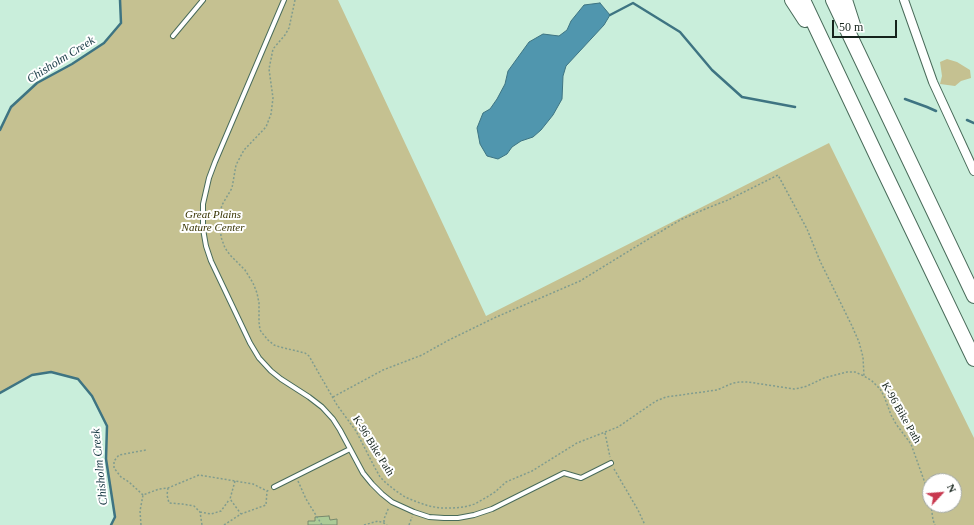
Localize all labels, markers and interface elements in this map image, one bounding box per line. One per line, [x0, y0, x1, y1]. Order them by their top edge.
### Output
scale bar [834, 12, 899, 38]
text: 50 m [839, 20, 863, 34]
water label: Chisholm Creek [24, 33, 98, 87]
park label: Great Plains Nature Center [182, 208, 244, 234]
street label: K-96 Bike Path [878, 380, 924, 446]
street label: K-96 Bike Path [349, 413, 397, 479]
water label: Chisholm Creek [89, 428, 111, 506]
north arrow [922, 473, 962, 513]
text: N [945, 482, 959, 494]

